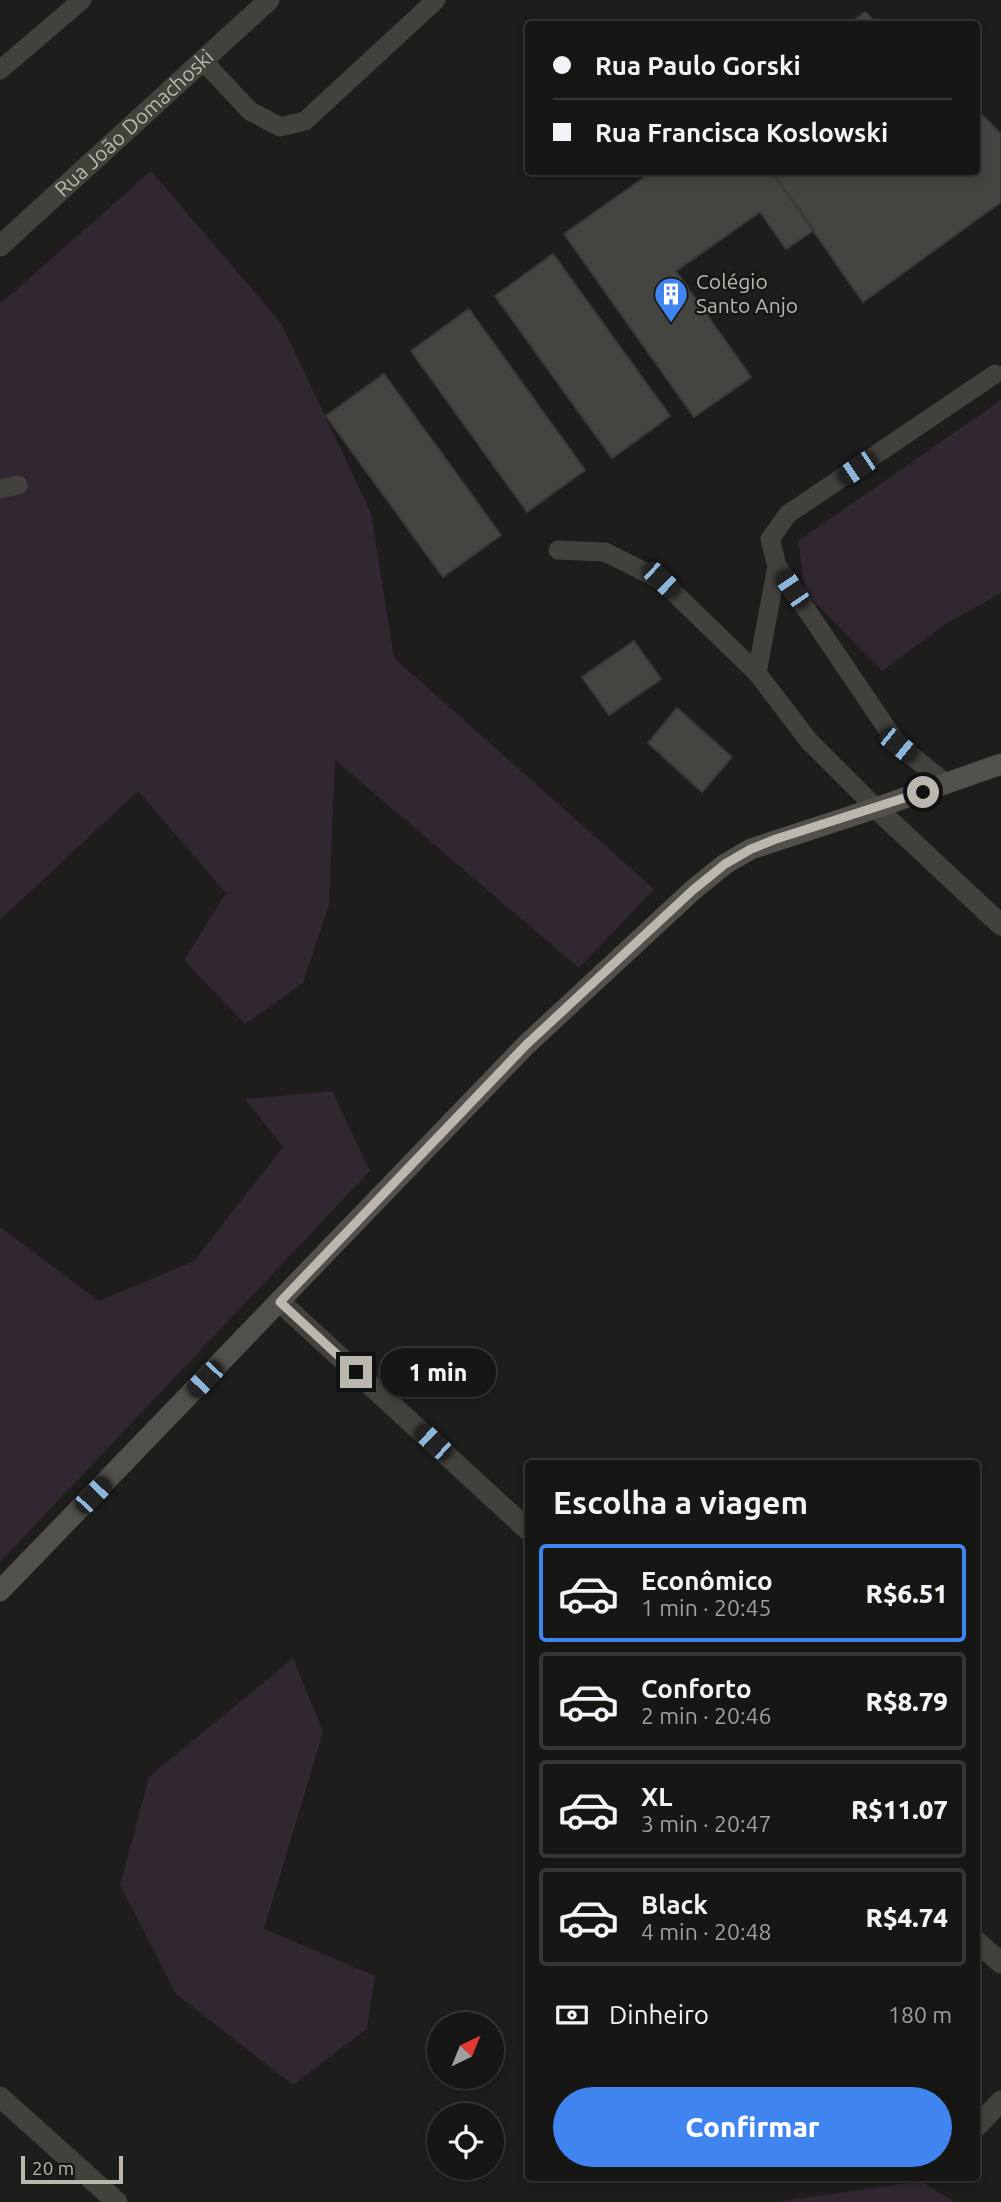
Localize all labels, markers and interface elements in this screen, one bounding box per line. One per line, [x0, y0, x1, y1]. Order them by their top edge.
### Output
street label: Rua João Domachoski [49, 44, 218, 201]
text: Rua Paulo Gorski [595, 51, 801, 80]
text: Rua Francisca Koslowski [595, 118, 888, 147]
place label: Colégio Santo Anjo [696, 269, 798, 317]
building icon: Colégio Santo Anjo [652, 275, 690, 324]
car [834, 448, 881, 488]
car [639, 558, 684, 602]
car [772, 566, 813, 612]
car [876, 724, 921, 766]
route start [907, 776, 939, 808]
callout: 1 min [380, 1348, 496, 1396]
route end [340, 1356, 372, 1388]
car [183, 1357, 228, 1401]
text: 1 min [409, 1360, 467, 1385]
car [411, 1420, 456, 1464]
car [71, 1473, 116, 1517]
text: Escolha a viagem [553, 1484, 808, 1520]
icon: car [557, 1562, 620, 1625]
text: Econômico [641, 1566, 773, 1595]
text: R$6.51 [866, 1579, 948, 1608]
text: 1 min · 20:45 [641, 1595, 772, 1620]
icon: car [557, 1670, 620, 1733]
text: Conforto [641, 1674, 752, 1703]
text: R$8.79 [866, 1687, 948, 1716]
text: 2 min · 20:46 [641, 1703, 772, 1728]
icon: car [557, 1778, 620, 1841]
text: XL [641, 1782, 672, 1811]
text: R$11.07 [851, 1795, 948, 1824]
text: 3 min · 20:47 [641, 1811, 772, 1836]
icon: car [557, 1886, 620, 1949]
text: Black [641, 1890, 708, 1919]
text: R$4.74 [866, 1903, 948, 1932]
text: 4 min · 20:48 [641, 1919, 772, 1944]
icon: cash [553, 1996, 591, 2034]
text: Dinheiro [609, 2000, 709, 2029]
text: 180 m [888, 2002, 952, 2027]
north arrow [427, 2012, 504, 2090]
map controls [427, 2012, 504, 2180]
button: Confirmar [553, 2087, 952, 2167]
button: locate [427, 2103, 504, 2180]
scale bar [21, 2153, 122, 2185]
text: 20 m [32, 2157, 74, 2179]

